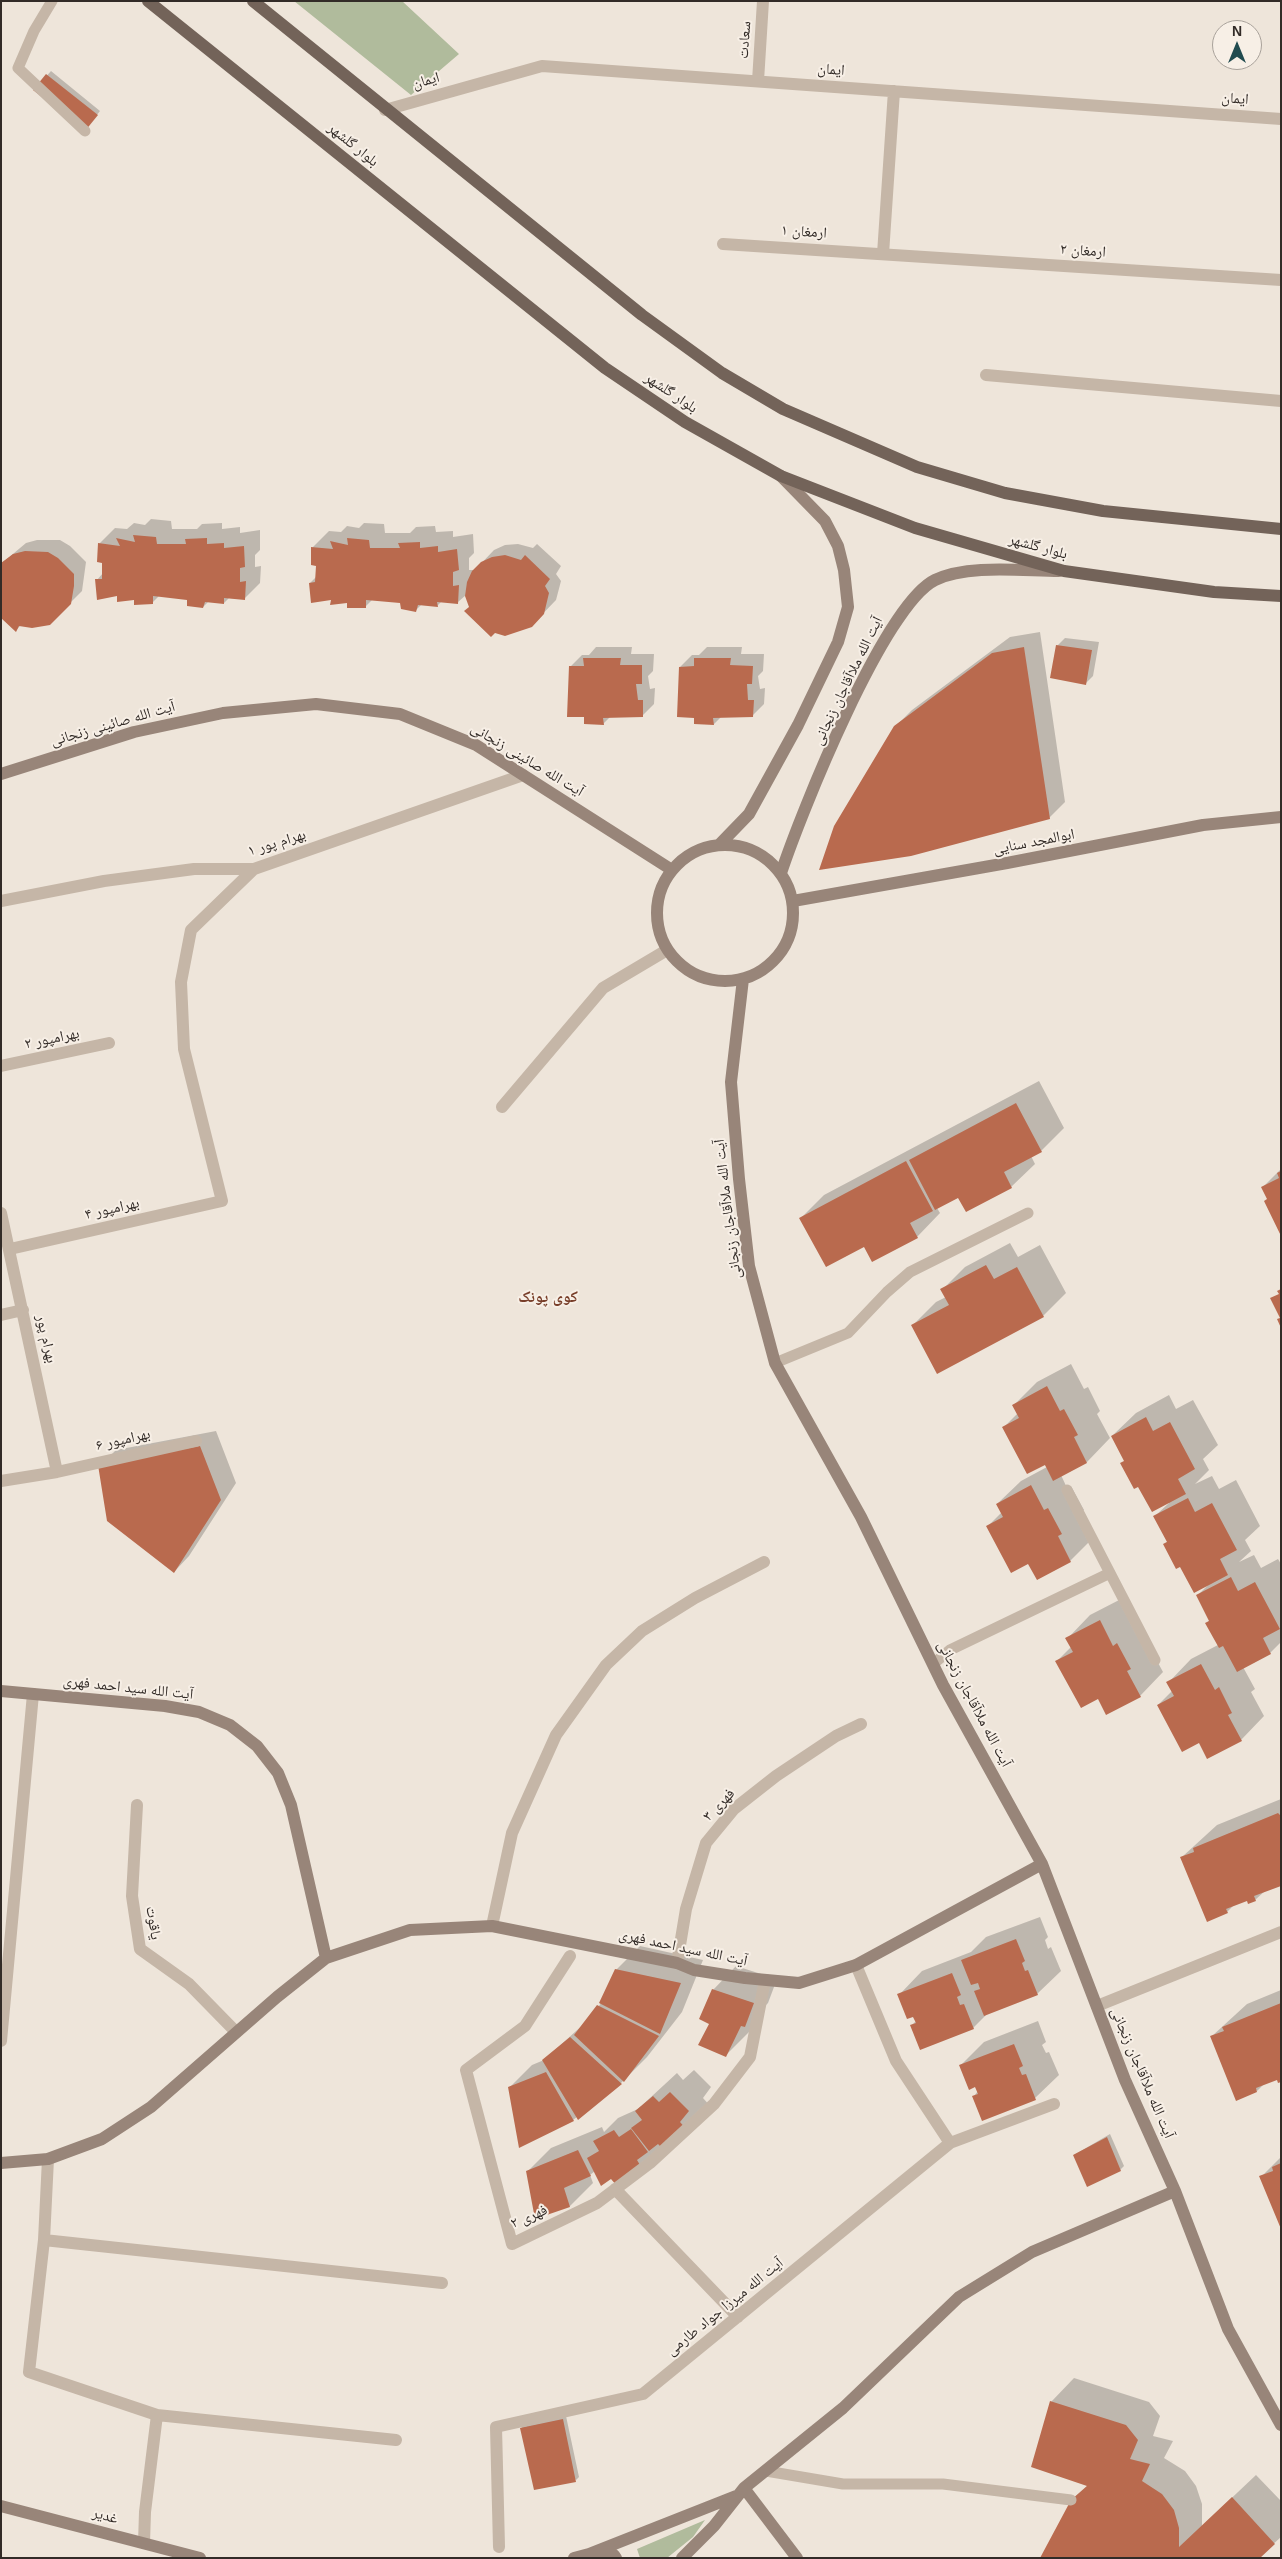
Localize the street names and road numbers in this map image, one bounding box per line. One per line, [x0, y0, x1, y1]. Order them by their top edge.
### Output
street label: سعادت [735, 21, 755, 59]
street label: ایمان [817, 60, 845, 80]
street label: ایمان [410, 69, 442, 93]
street label: ایمان [1221, 89, 1249, 109]
street label: بلوار گلشهر [324, 119, 382, 171]
street label: ارمغان ۱ [780, 221, 828, 243]
street label: ارمغان ۲ [1059, 240, 1107, 262]
street label: بلوار گلشهر [641, 369, 701, 417]
street label: بلوار گلشهر [1007, 531, 1069, 563]
street label: آیت الله ملاآقاجان زنجانی [809, 614, 887, 748]
street label: آیت الله صائینی زنجانی [49, 698, 177, 750]
street label: آیت الله صائینی زنجانی [467, 719, 587, 801]
street label: ابوالمجد سنایی [992, 825, 1076, 859]
street label: بهرام پور ۱ [246, 826, 308, 860]
street label: بهرامپور ۲ [23, 1024, 81, 1054]
street label: آیت الله ملاآقاجان زنجانی [711, 1138, 745, 1280]
street label: بهرامپور ۴ [83, 1194, 141, 1224]
street label: بهرام پور [32, 1313, 60, 1365]
street label: بهرامپور ۶ [94, 1425, 152, 1455]
street label: آیت الله ملاآقاجان زنجانی [933, 1638, 1015, 1770]
street label: آیت الله سید احمد فهری [62, 1672, 194, 1704]
street label: فهری ۳ [699, 1785, 739, 1825]
street label: یاقوت [141, 1905, 165, 1941]
street label: آیت الله سید احمد فهری [617, 1926, 749, 1970]
street label: آیت الله ملاآقاجان زنجانی [1106, 2005, 1178, 2141]
street label: فهری ۲ [508, 2201, 550, 2233]
street label: آیت الله میرزا جواد طارمی [663, 2254, 787, 2360]
street label: غدیر [90, 2504, 120, 2528]

